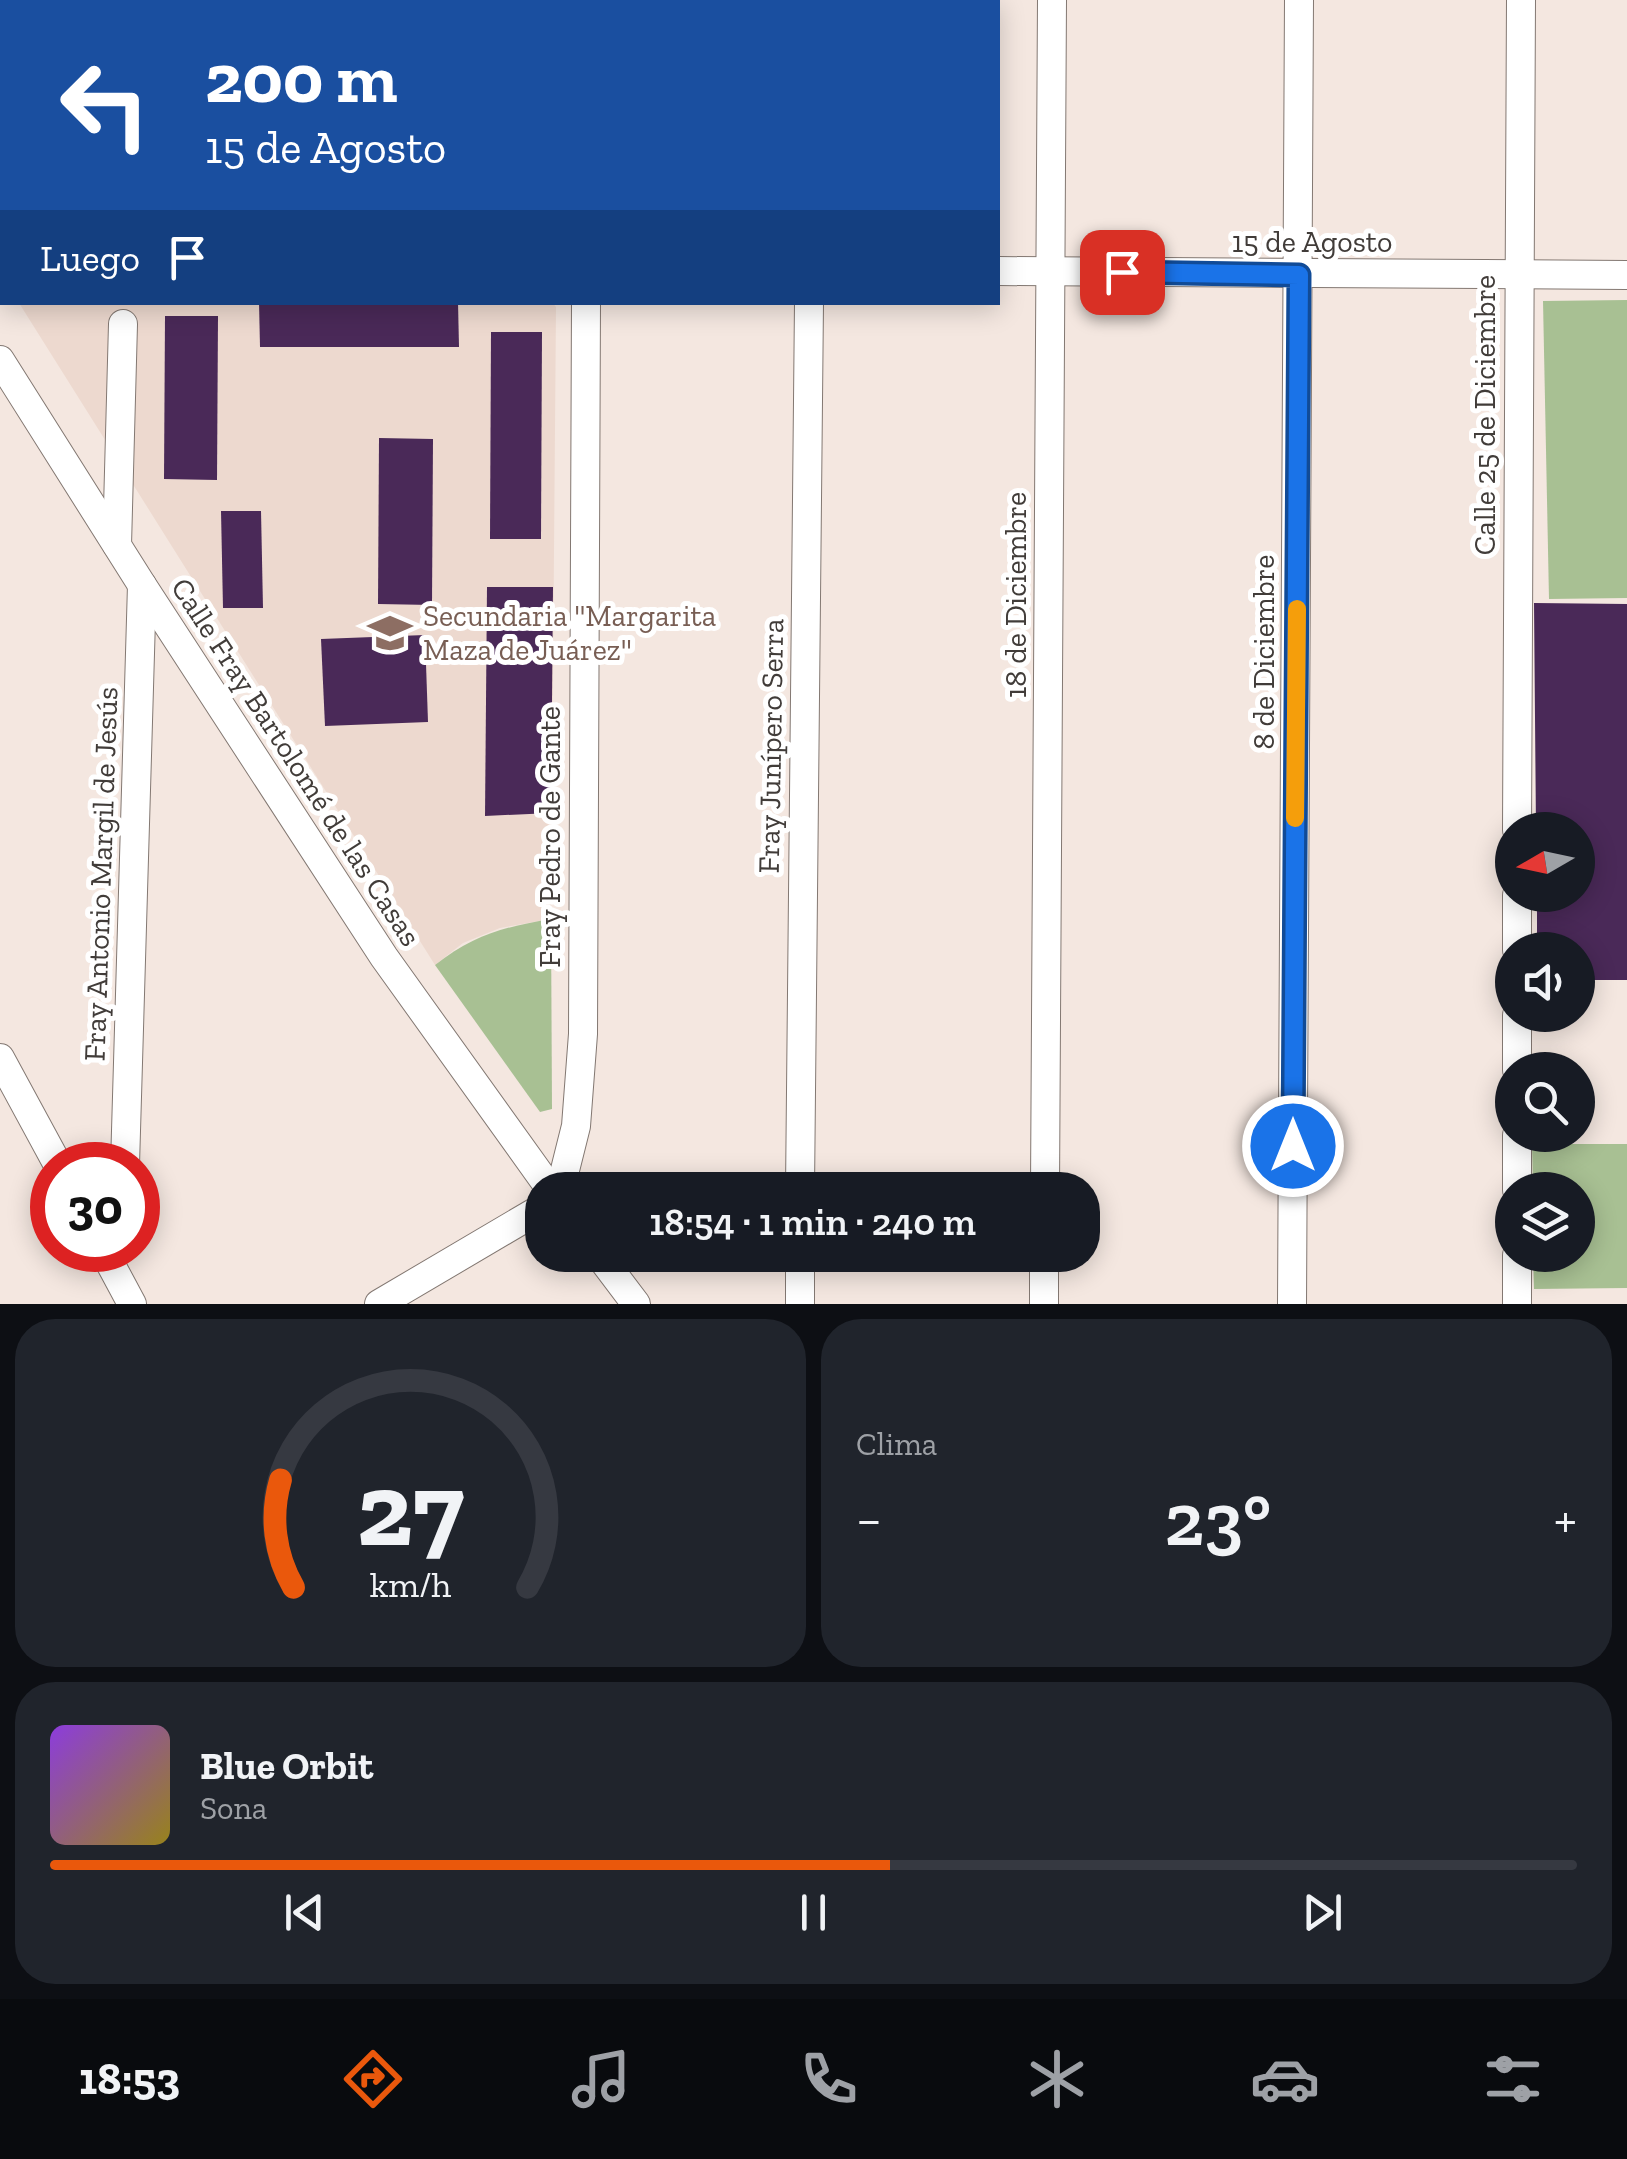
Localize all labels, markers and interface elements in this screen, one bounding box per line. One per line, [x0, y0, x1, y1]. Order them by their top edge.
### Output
text: 200 m [205, 36, 398, 120]
icon: left [40, 40, 170, 170]
text: 15 de Agosto [205, 121, 446, 175]
street label: 15 de Agosto [1232, 224, 1392, 260]
icon: arrive [160, 230, 215, 285]
pin [1080, 230, 1165, 315]
text: Luego [40, 235, 140, 281]
icon: arrive [1095, 245, 1150, 300]
street label: Calle 25 de Diciembre [1467, 275, 1503, 555]
street label: 18 de Diciembre [998, 492, 1034, 698]
street label: 8 de Diciembre [1246, 555, 1282, 749]
street label: Calle Fray Bartolomé de las Casas [163, 571, 429, 953]
place label: Secundaria "Margarita Maza de Juárez" [423, 598, 716, 668]
school or university icon: Secundaria "Margarita Maza de Juárez" [366, 609, 414, 657]
street label: Fray Junípero Serra [751, 618, 791, 874]
street label: Fray Antonio Margil de Jesús [76, 686, 126, 1062]
street label: Fray Pedro de Gante [532, 706, 568, 968]
north arrow [1495, 812, 1595, 912]
map controls [1495, 812, 1595, 1272]
button: sound [1495, 932, 1595, 1032]
button: search [1495, 1052, 1595, 1152]
position arrow [1241, 1094, 1345, 1198]
speed limit sign: 30 [30, 1142, 160, 1272]
button: layers [1495, 1172, 1595, 1272]
text: 18:54 · 1 min · 240 m [649, 1199, 976, 1245]
text: Clima [856, 1425, 937, 1463]
text: 27 [357, 1447, 464, 1572]
text: 23° [1165, 1474, 1271, 1564]
text: − [856, 1486, 882, 1552]
text: + [1554, 1486, 1577, 1552]
text: km/h [370, 1563, 451, 1606]
text: Blue Orbit [200, 1743, 373, 1789]
text: Sona [200, 1789, 267, 1827]
icon: previous [277, 1885, 332, 1940]
icon: pause [786, 1885, 841, 1940]
icon: next [1295, 1885, 1350, 1940]
icon: directions [338, 2044, 408, 2114]
icon: music [566, 2044, 636, 2114]
icon: phone [794, 2044, 864, 2114]
icon: climate [1022, 2044, 1092, 2114]
icon: car [1250, 2044, 1320, 2114]
icon: filters [1478, 2044, 1548, 2114]
text: 18:53 [79, 2052, 180, 2106]

